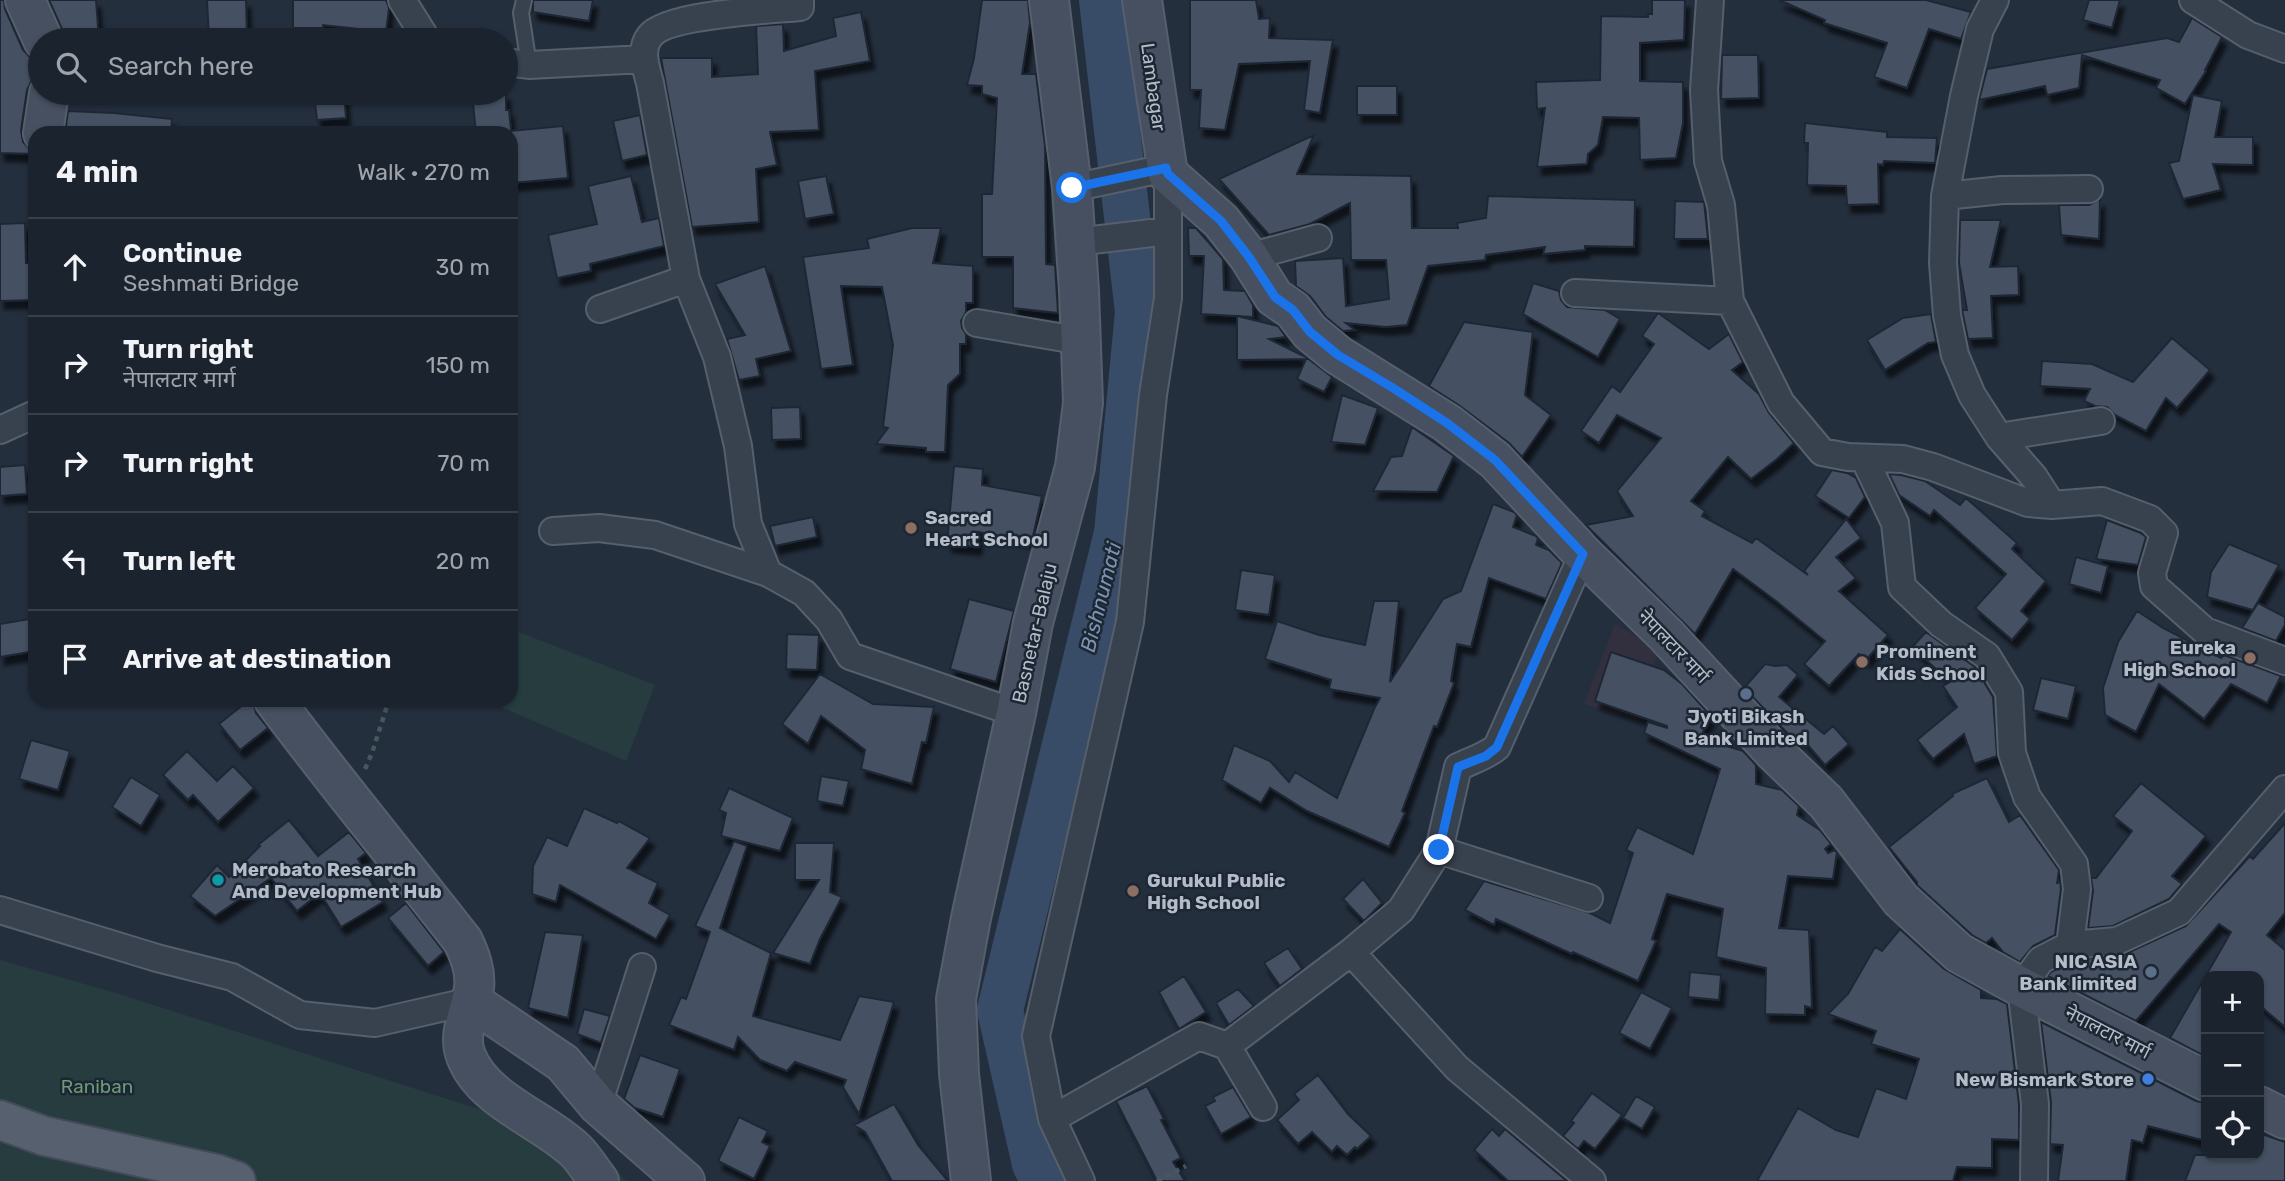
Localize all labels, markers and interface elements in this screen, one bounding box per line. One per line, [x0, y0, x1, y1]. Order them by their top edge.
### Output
search box [28, 28, 518, 105]
street label: Lambagar [1136, 41, 1171, 133]
icon: search [52, 48, 90, 86]
text: Search here [108, 51, 254, 82]
text: 4 min [56, 154, 138, 190]
text: Walk · 270 m [357, 158, 490, 186]
route start [1056, 172, 1087, 203]
text: Continue [123, 238, 242, 269]
icon: ahead [56, 248, 94, 286]
text: 30 m [435, 253, 490, 281]
text: Seshmati Bridge [123, 269, 299, 297]
text: Turn right [123, 334, 253, 365]
icon: right [56, 346, 94, 384]
text: 150 m [426, 351, 490, 379]
text: नेपालटार मार्ग [123, 365, 236, 393]
icon: right [56, 444, 94, 482]
text: Turn right [123, 448, 253, 479]
text: 70 m [438, 449, 490, 477]
place label: Sacred Heart School [925, 506, 1048, 551]
marker: Sacred Heart School [903, 520, 919, 536]
water label: Bishnumati [1075, 539, 1126, 654]
icon: left [56, 542, 94, 580]
text: Turn left [123, 546, 235, 577]
text: 20 m [436, 547, 490, 575]
street label: Basnetar-Balaju [1007, 561, 1062, 705]
street label: नेपालटार मार्ग [1633, 605, 1715, 689]
place label: Eureka High School [2123, 636, 2236, 681]
icon: arrive [56, 640, 94, 678]
place label: Prominent Kids School [1876, 640, 1985, 685]
text: Arrive at destination [123, 644, 391, 675]
marker: Eureka High School [2242, 650, 2258, 666]
marker: Prominent Kids School [1854, 654, 1870, 670]
marker: Jyoti Bikash Bank Limited [1738, 686, 1754, 702]
place label: Jyoti Bikash Bank Limited [1684, 705, 1808, 750]
route end [1423, 834, 1454, 865]
place label: Merobato Research And Development Hub [232, 858, 442, 903]
place label: Gurukul Public High School [1147, 869, 1285, 914]
marker: Merobato Research And Development Hub [210, 872, 226, 888]
marker: Gurukul Public High School [1125, 883, 1141, 899]
place label: NIC ASIA Bank limited [2019, 950, 2137, 995]
marker: NIC ASIA Bank limited [2143, 964, 2159, 980]
map controls [2201, 971, 2264, 1160]
button: + [2201, 971, 2264, 1034]
street label: नेपालटार मार्ग [2061, 1001, 2155, 1064]
button: − [2201, 1034, 2264, 1097]
place label: New Bismark Store [1955, 1068, 2134, 1091]
marker: New Bismark Store [2140, 1071, 2156, 1087]
park label: Raniban [61, 1075, 133, 1098]
button: locate [2201, 1097, 2264, 1160]

